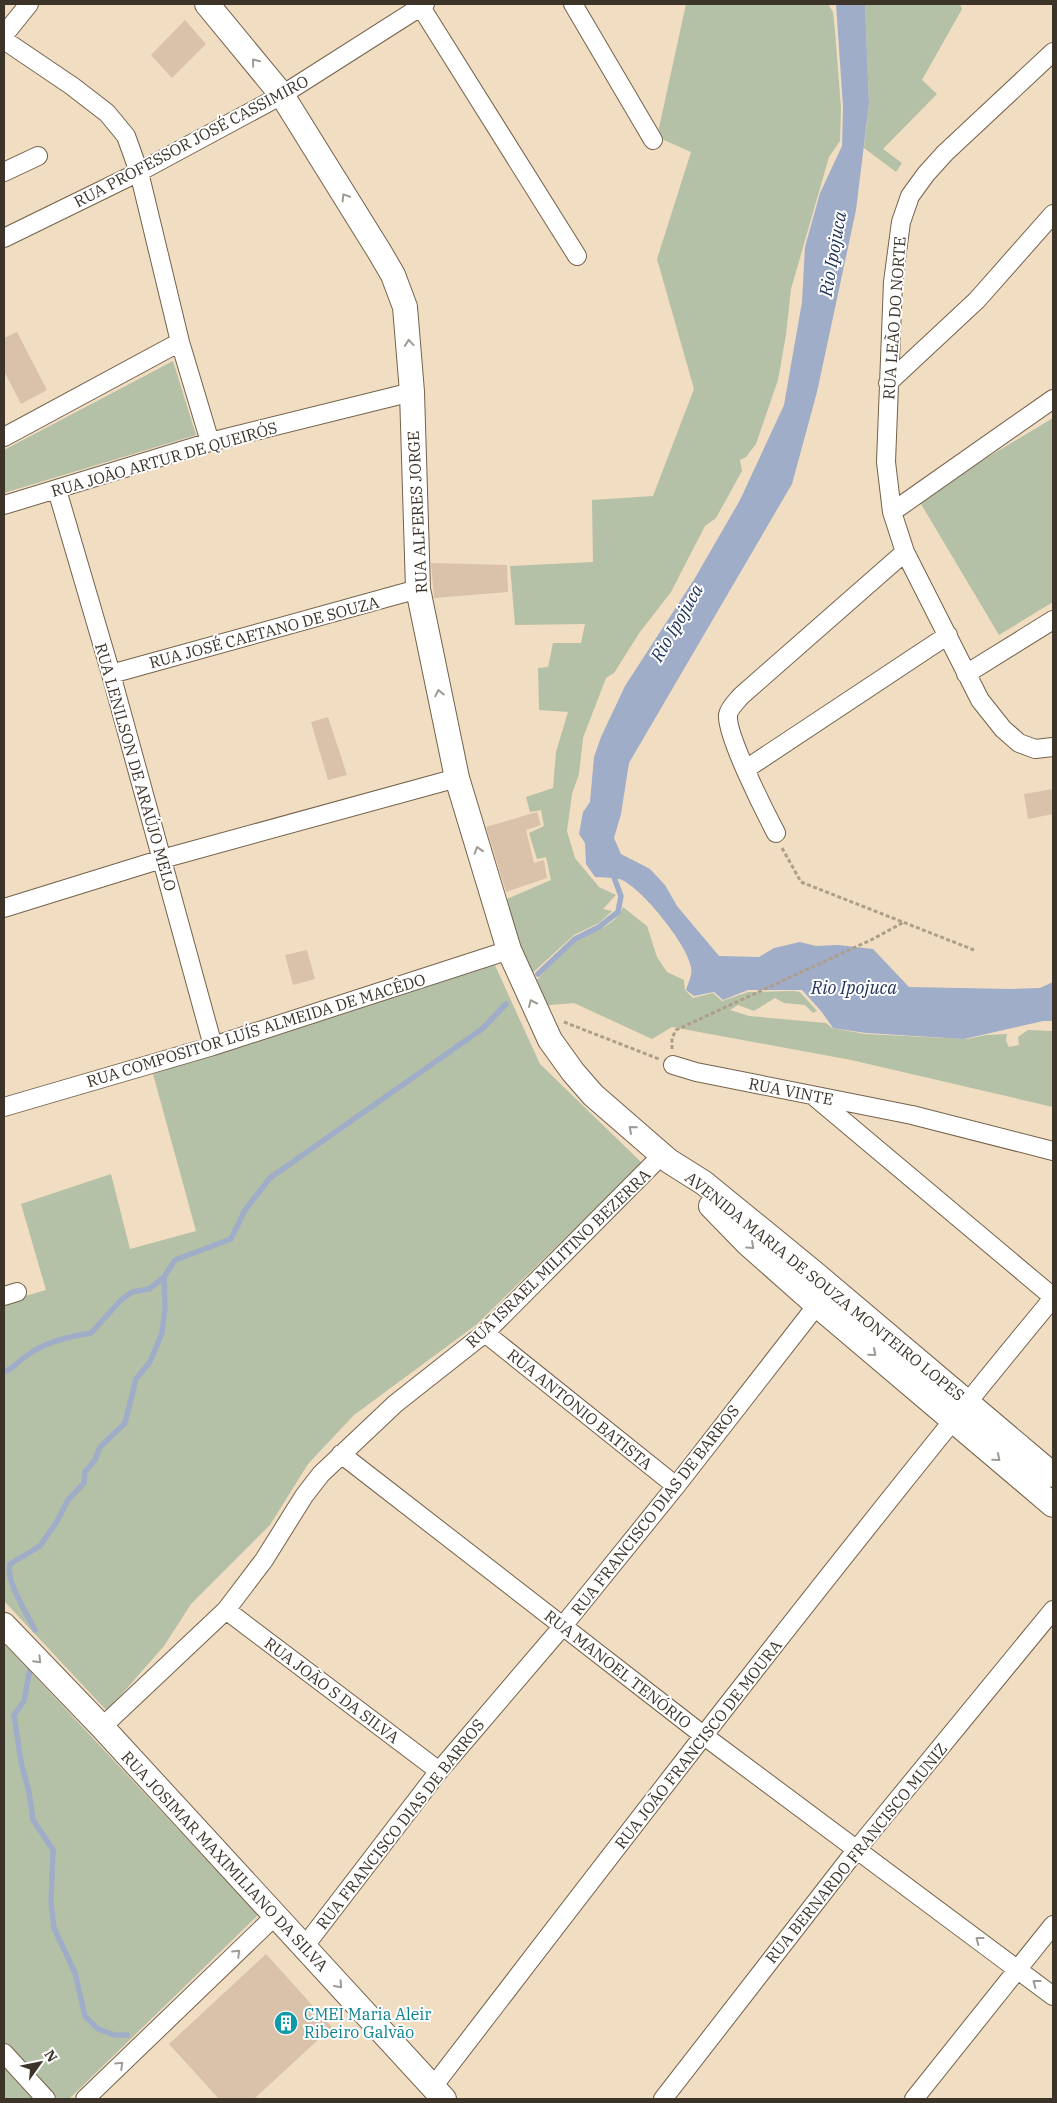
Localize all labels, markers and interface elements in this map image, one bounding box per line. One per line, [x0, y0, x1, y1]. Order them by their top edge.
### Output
one-way arrow [252, 59, 260, 68]
street label: RUA PROFESSOR JOSÉ CASSIMIRO [70, 70, 312, 211]
one-way arrow [342, 193, 351, 202]
water label: Rio Ipojuca [814, 209, 851, 299]
street label: RUA LEÃO DO NORTE [878, 236, 910, 400]
one-way arrow [403, 339, 414, 347]
street label: RUA JOÃO ARTUR DE QUEIRÓS [48, 416, 279, 501]
street label: RUA ALFERES JORGE [403, 430, 431, 594]
water label: Rio Ipojuca [645, 580, 708, 667]
street label: RUA JOSÉ CAETANO DE SOUZA [147, 591, 381, 672]
street label: RUA LENILSON DE ARAÚJO MELO [91, 640, 182, 893]
one-way arrow [435, 688, 445, 697]
one-way arrow [474, 846, 484, 855]
street label: RUA COMPOSITOR LUÍS ALMEIDA DE MACÊDO [84, 968, 428, 1091]
water label: Rio Ipojuca [810, 976, 897, 999]
one-way arrow [528, 999, 538, 1008]
street label: RUA VINTE [747, 1073, 835, 1109]
one-way arrow [628, 1126, 637, 1135]
street label: RUA ISRAEL MILITINO BEZERRA [461, 1164, 655, 1352]
street label: AVENIDA MARIA DE SOUZA MONTEIRO LOPES [681, 1167, 969, 1405]
one-way arrow [746, 1240, 755, 1249]
street label: RUA ANTONIO BATISTA [503, 1344, 657, 1474]
one-way arrow [868, 1347, 877, 1356]
street label: RUA FRANCISCO DIAS DE BARROS [567, 1401, 743, 1619]
one-way arrow [992, 1453, 1001, 1462]
street label: RUA MANOEL TENÓRIO [540, 1605, 696, 1733]
street label: RUA JOÃO S DA SILVA [261, 1633, 403, 1747]
street label: RUA JOÃO FRANCISCO DE MOURA [610, 1635, 786, 1853]
one-way arrow [32, 1655, 41, 1664]
street label: RUA FRANCISCO DIAS DE BARROS [312, 1715, 488, 1933]
street label: RUA BERNARDO FRANCISCO MUNIZ [761, 1739, 951, 1967]
street label: RUA JOSIMAR MAXIMILIANO DA SILVA [117, 1747, 333, 1975]
one-way arrow [976, 1938, 985, 1946]
one-way arrow [231, 1950, 240, 1959]
one-way arrow [333, 1979, 342, 1988]
one-way arrow [1033, 1980, 1042, 1988]
place label: CMEI Maria Aleir Ribeiro Galvão [304, 2004, 431, 2042]
building icon: CMEI Maria Aleir Ribeiro Galvão [273, 2010, 299, 2036]
north arrow [15, 2038, 65, 2088]
text: N [40, 2046, 61, 2065]
one-way arrow [114, 2062, 123, 2071]

